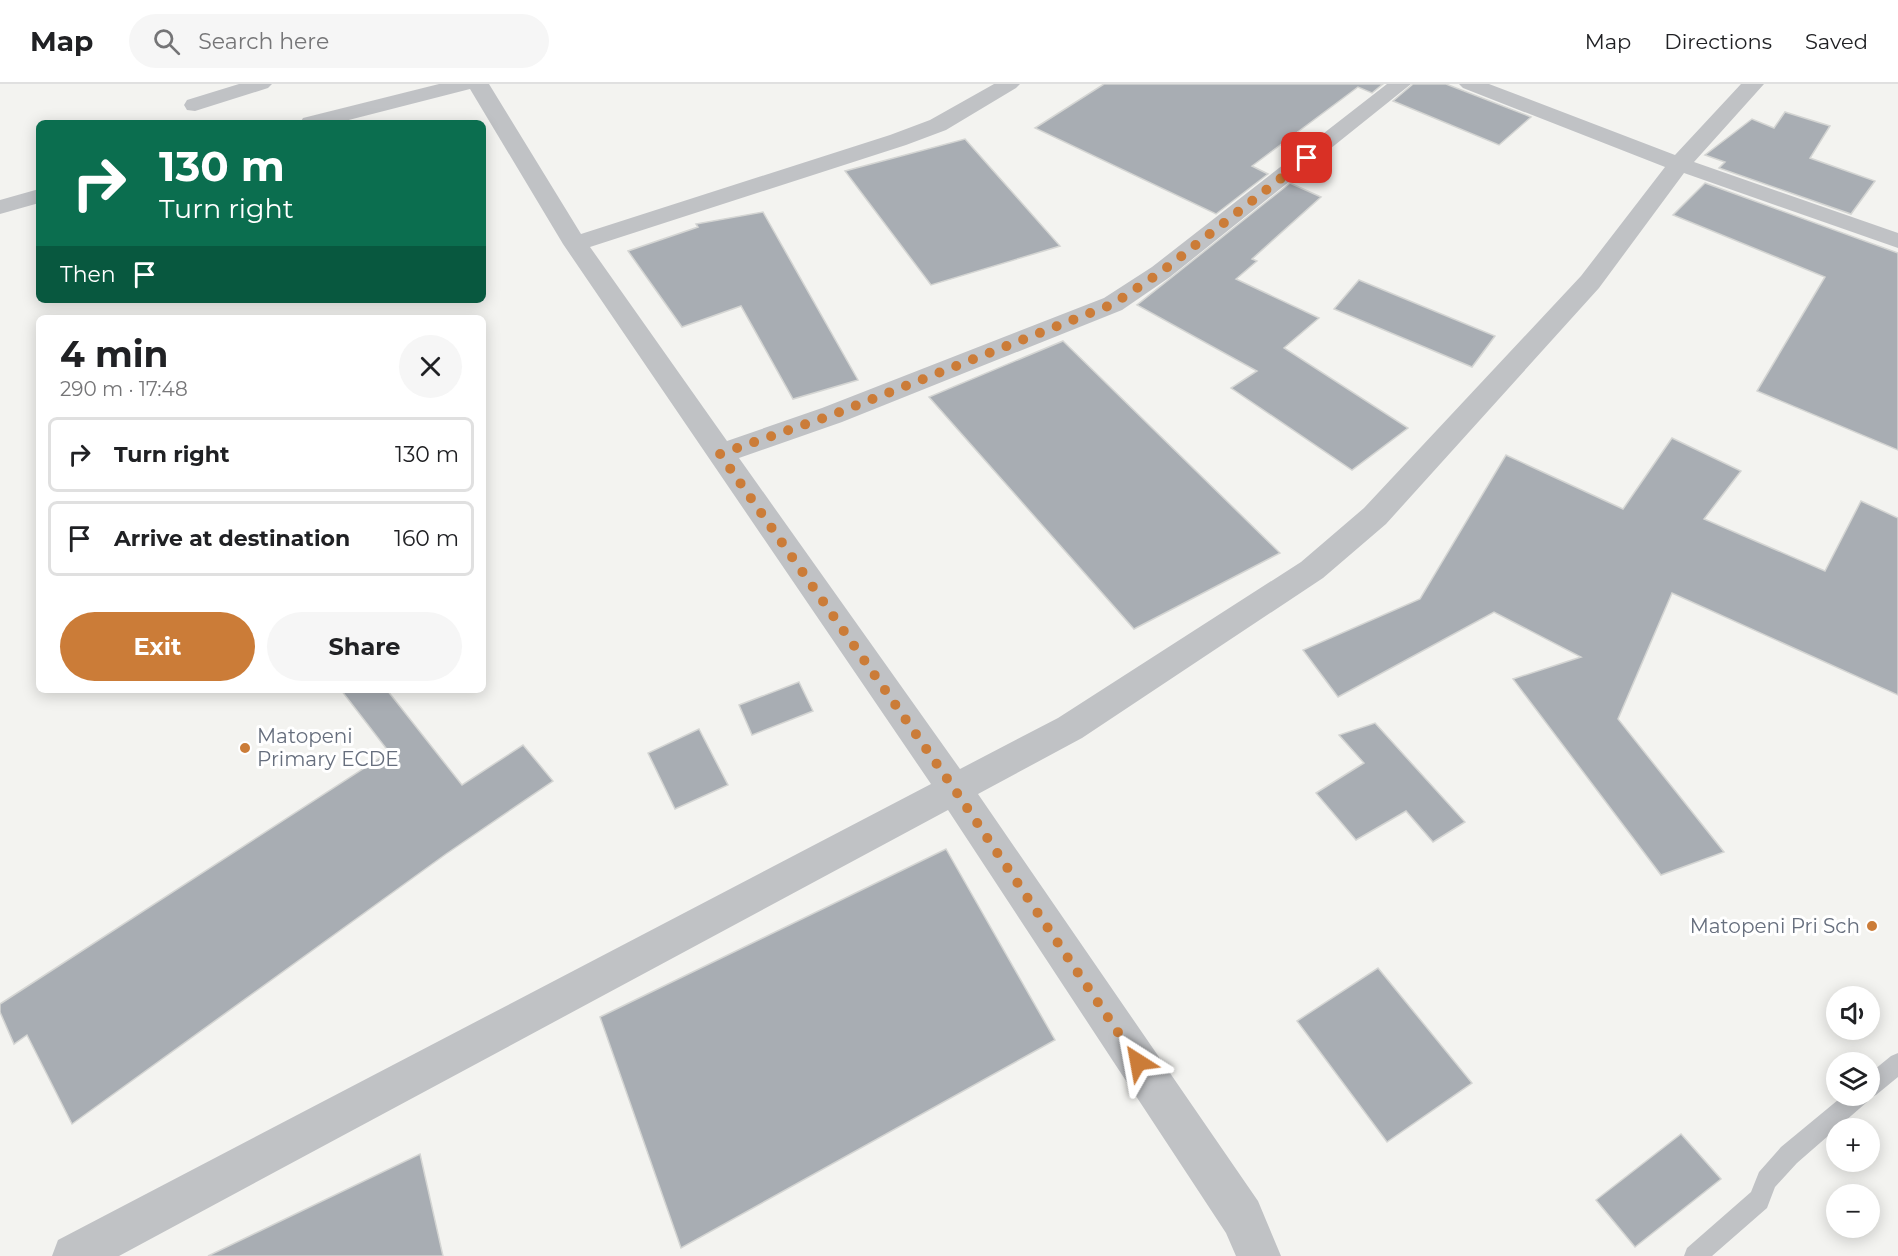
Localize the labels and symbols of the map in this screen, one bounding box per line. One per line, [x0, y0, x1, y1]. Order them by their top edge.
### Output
pin [1281, 132, 1332, 183]
place label: Matopeni Primary ECDE [257, 724, 399, 771]
marker: Matopeni Primary ECDE [238, 741, 252, 755]
place label: Matopeni Pri Sch [1690, 914, 1860, 938]
marker: Matopeni Pri Sch [1865, 919, 1879, 933]
position arrow [1106, 1030, 1170, 1094]

